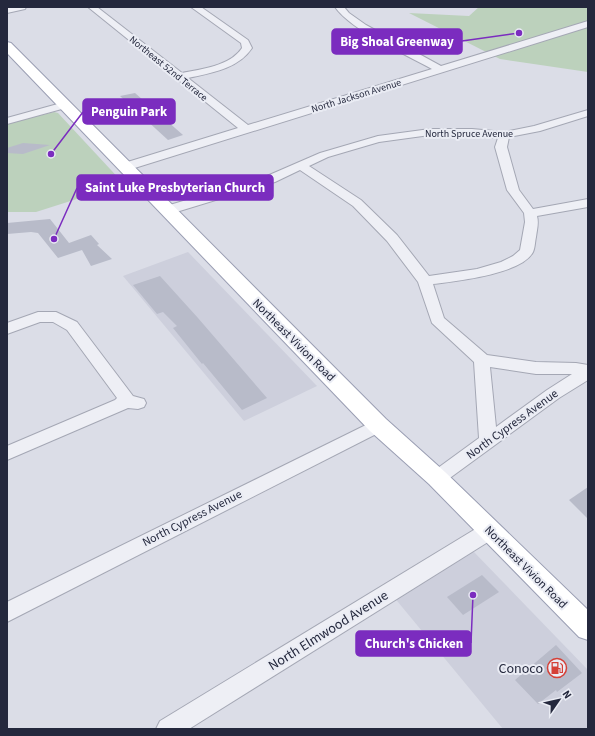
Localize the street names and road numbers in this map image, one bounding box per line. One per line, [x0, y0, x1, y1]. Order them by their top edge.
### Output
street label: Northeast 52nd Terrace [126, 33, 211, 105]
street label: North Jackson Avenue [310, 76, 403, 116]
street label: North Spruce Avenue [425, 127, 513, 141]
street label: Northeast Vivion Road [248, 295, 339, 386]
street label: North Cypress Avenue [463, 385, 562, 464]
street label: North Cypress Avenue [139, 486, 245, 551]
street label: Northeast Vivion Road [480, 522, 571, 613]
street label: North Elmwood Avenue [265, 586, 392, 676]

